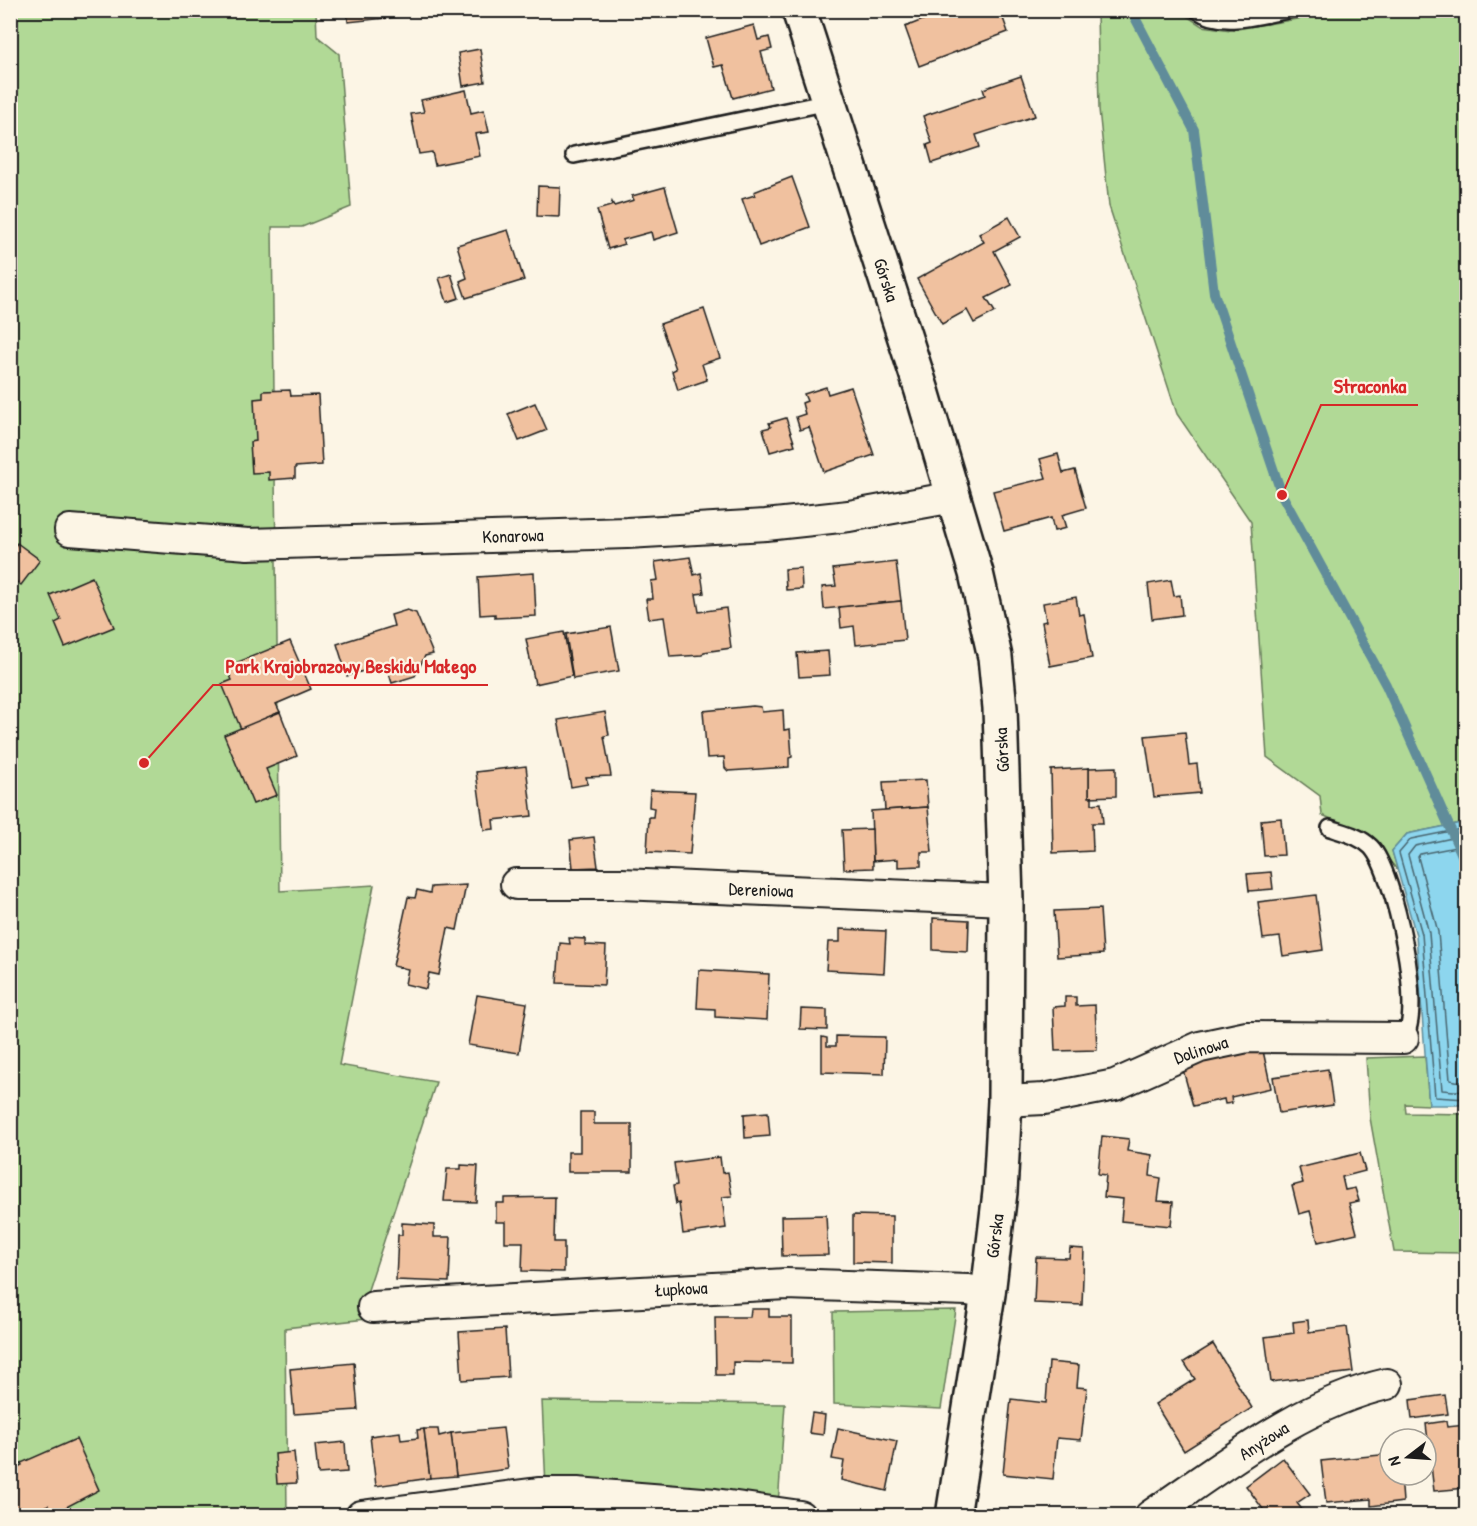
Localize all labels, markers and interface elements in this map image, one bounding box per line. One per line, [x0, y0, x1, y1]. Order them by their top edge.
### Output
street label: Górska [868, 255, 905, 305]
callout: Straconka [1321, 367, 1418, 405]
text: Straconka [1334, 372, 1406, 399]
street label: Konarowa [482, 522, 544, 549]
callout: Park Krajobrazowy Beskidu Małego [213, 647, 488, 685]
text: Park Krajobrazowy Beskidu Małego [226, 652, 476, 680]
street label: Górska [988, 727, 1015, 773]
street label: Dereniowa [728, 876, 794, 903]
street label: Dolinowa [1171, 1029, 1231, 1070]
street label: Górska [979, 1212, 1010, 1259]
street label: Łupkowa [654, 1275, 708, 1302]
street label: Anyżowa [1234, 1415, 1294, 1466]
north arrow [1378, 1427, 1438, 1487]
text: N [1382, 1454, 1405, 1469]

